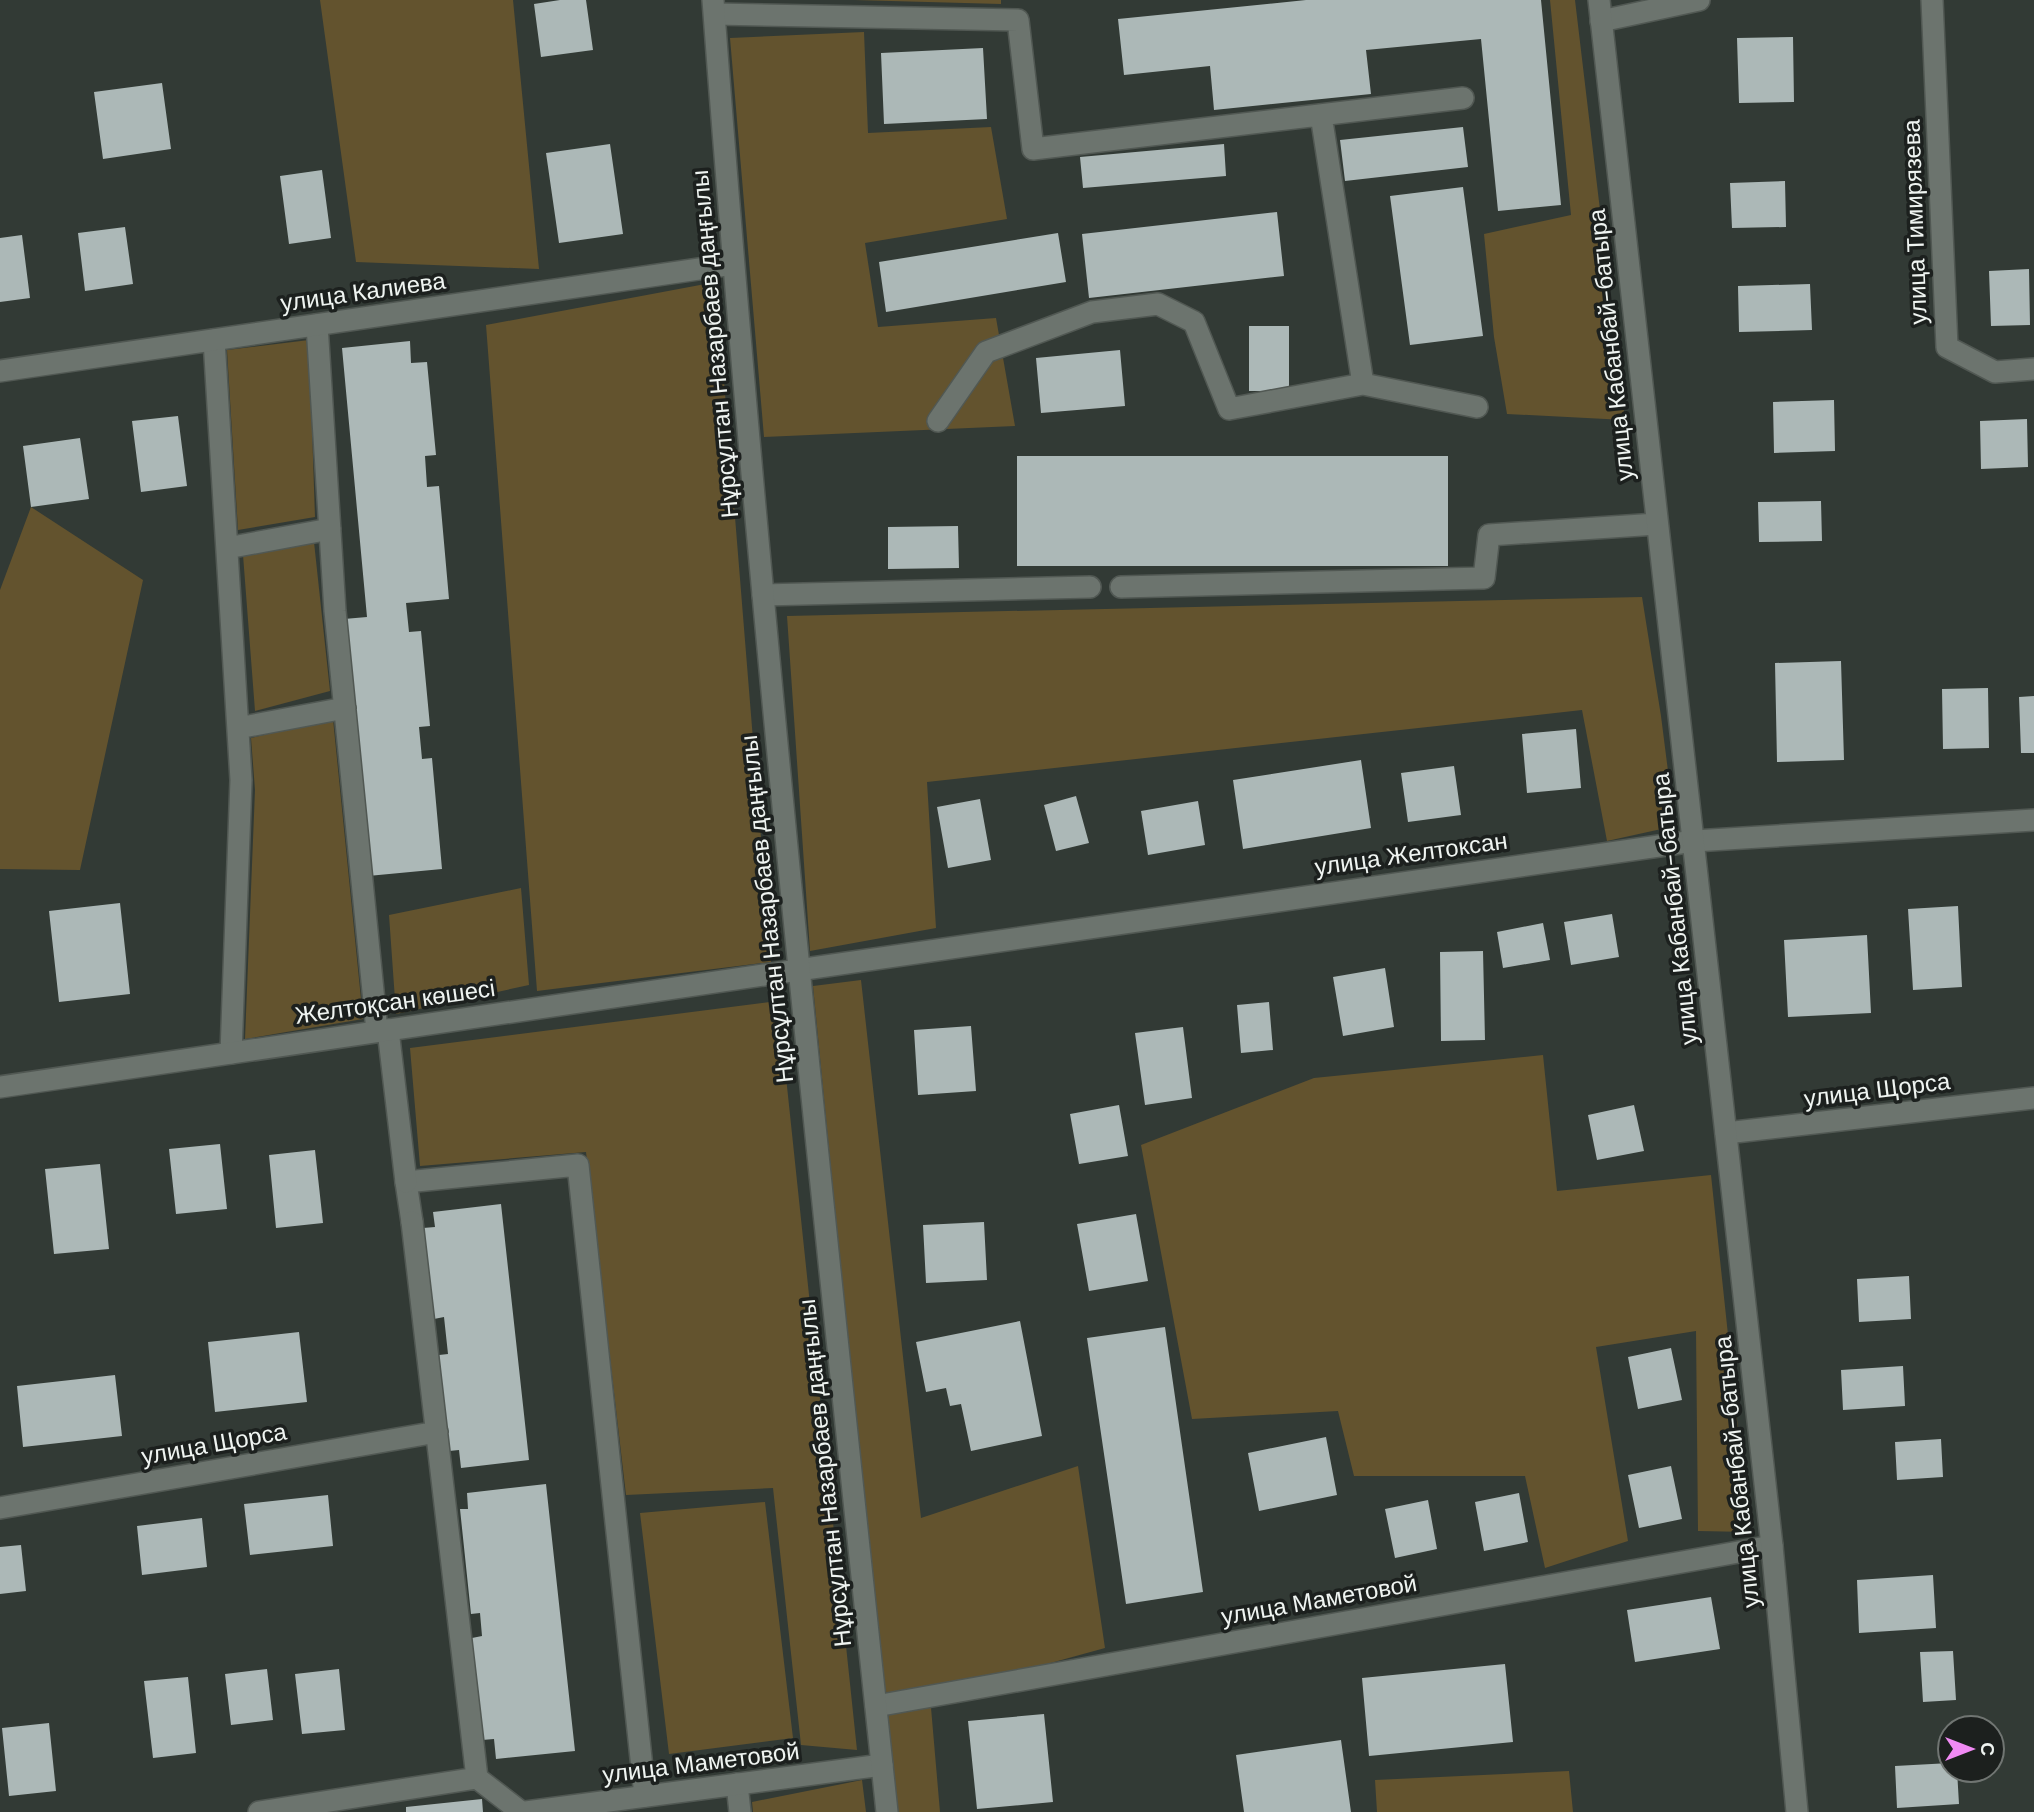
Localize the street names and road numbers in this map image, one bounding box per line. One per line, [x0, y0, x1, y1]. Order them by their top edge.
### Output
street label: улица Тимирязева [1895, 118, 1934, 325]
street label: Нұрсұлтан Назарбаев даңғылы [684, 169, 745, 519]
street label: улица Кабанбай-батыра [1581, 207, 1640, 483]
street label: улица Калиева [278, 264, 448, 318]
street label: Нұрсұлтан Назарбаев даңғылы [733, 734, 800, 1084]
street label: улица Кабанбай-батыра [1645, 771, 1704, 1047]
street label: улица Желтоксан [1313, 825, 1509, 882]
street label: Желтоқсан көшесі [293, 972, 497, 1031]
street label: улица Щорса [1802, 1065, 1952, 1114]
street label: Нұрсұлтан Назарбаев даңғылы [791, 1298, 858, 1648]
street label: улица Кабанбай-батыра [1707, 1334, 1766, 1610]
street label: улица Щорса [139, 1415, 290, 1472]
street label: улица Маметовой [1219, 1567, 1419, 1632]
street label: улица Маметовой [601, 1735, 801, 1790]

